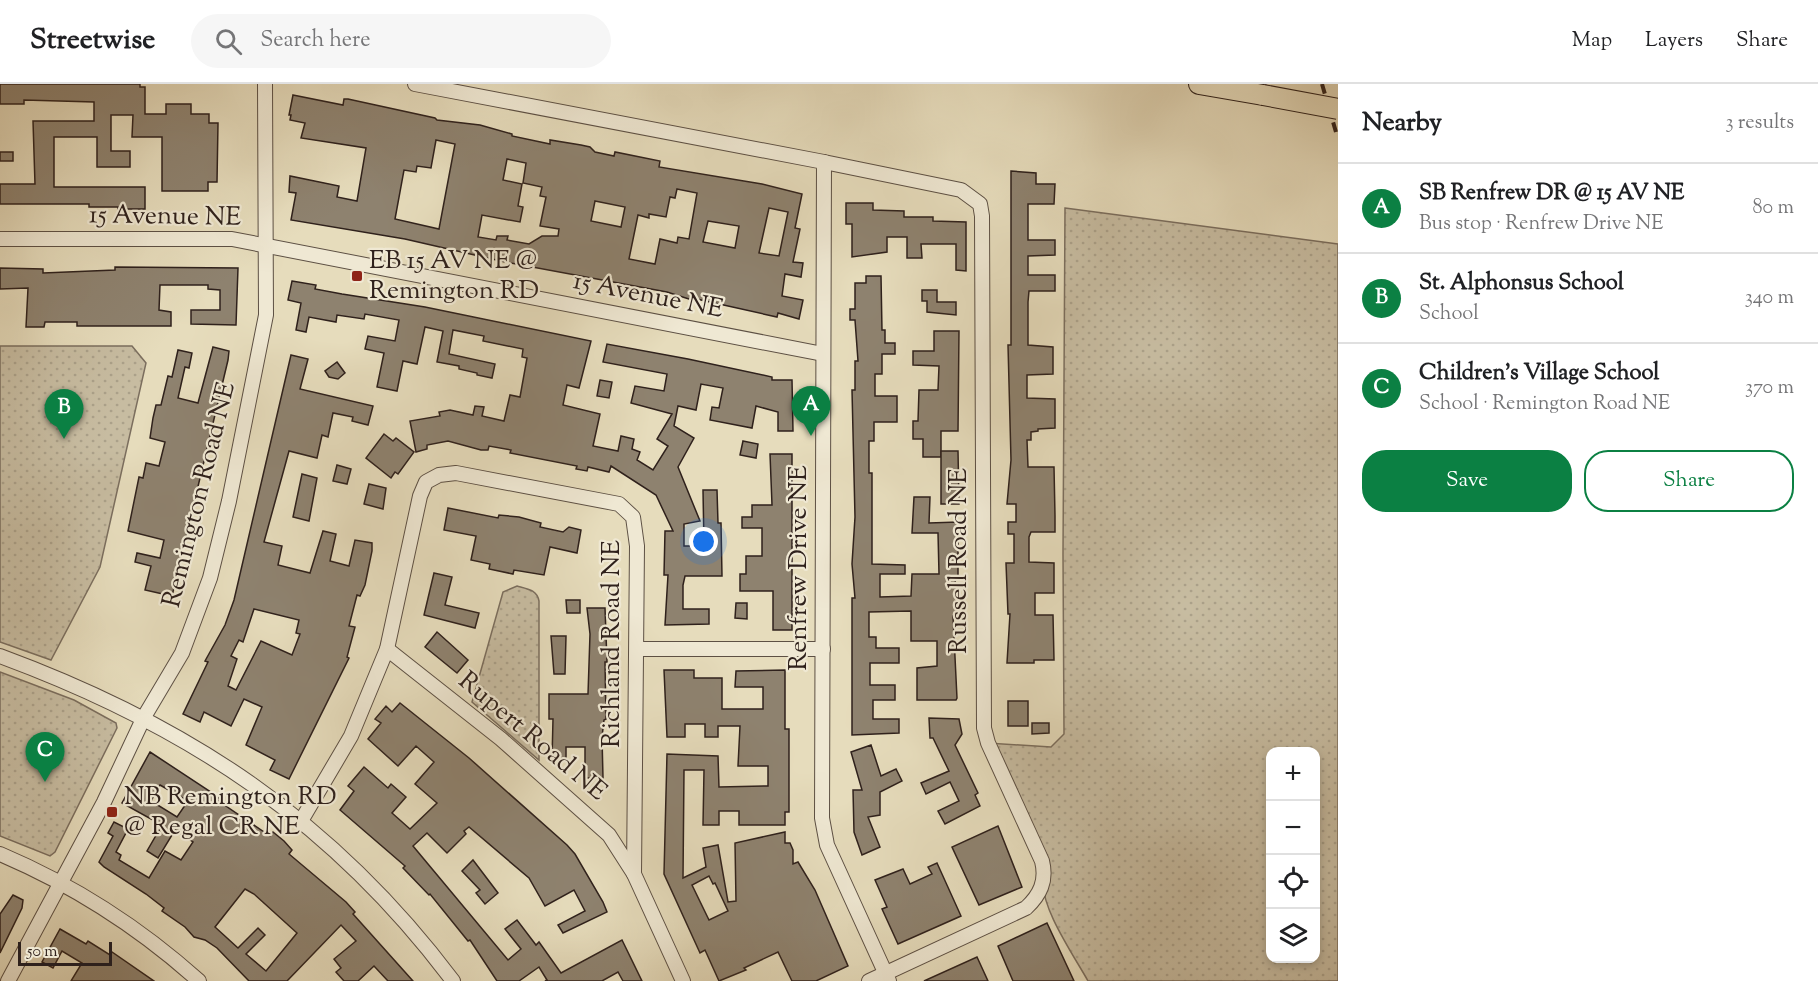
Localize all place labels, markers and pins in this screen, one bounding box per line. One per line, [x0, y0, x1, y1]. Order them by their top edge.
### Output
place label: EB 15 AV NE @ Remington RD [369, 243, 539, 310]
marker: EB 15 AV NE @ Remington RD [350, 269, 364, 283]
pin: A [792, 386, 830, 436]
pin: B [44, 390, 84, 439]
pin: C [26, 732, 64, 782]
place label: NB Remington RD @ Regal CR NE [124, 779, 337, 846]
marker: NB Remington RD @ Regal CR NE [105, 805, 119, 819]

